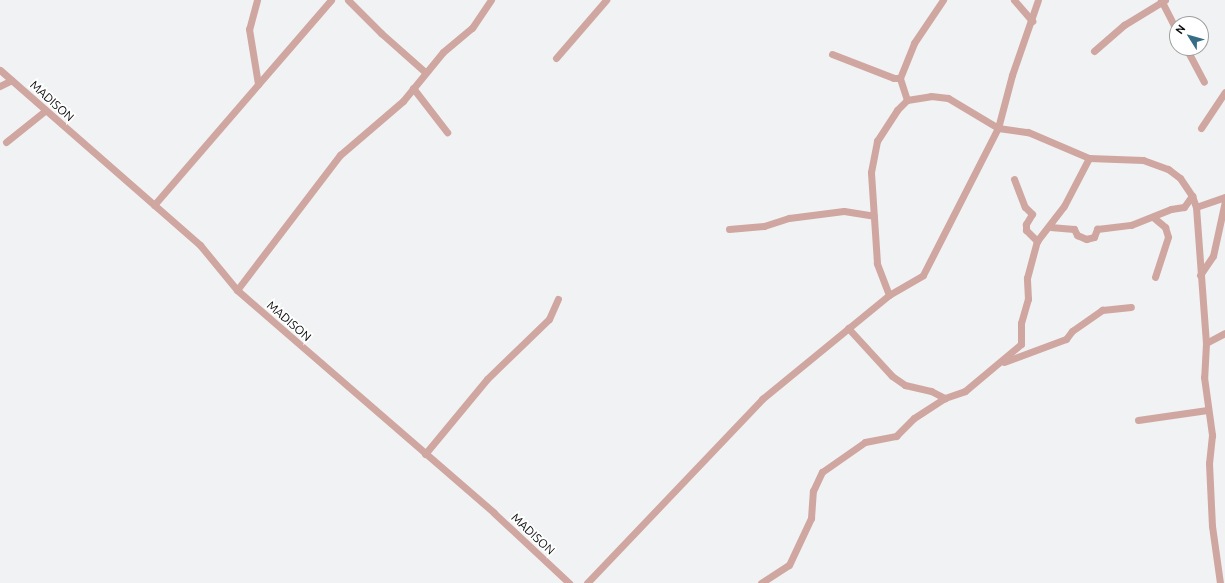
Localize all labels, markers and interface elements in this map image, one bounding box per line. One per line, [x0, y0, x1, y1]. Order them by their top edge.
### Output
north arrow [1169, 16, 1209, 56]
text: N [1173, 22, 1187, 36]
street label: MADISON [27, 78, 77, 124]
street label: MADISON [264, 298, 314, 344]
street label: MADISON [508, 510, 558, 558]

